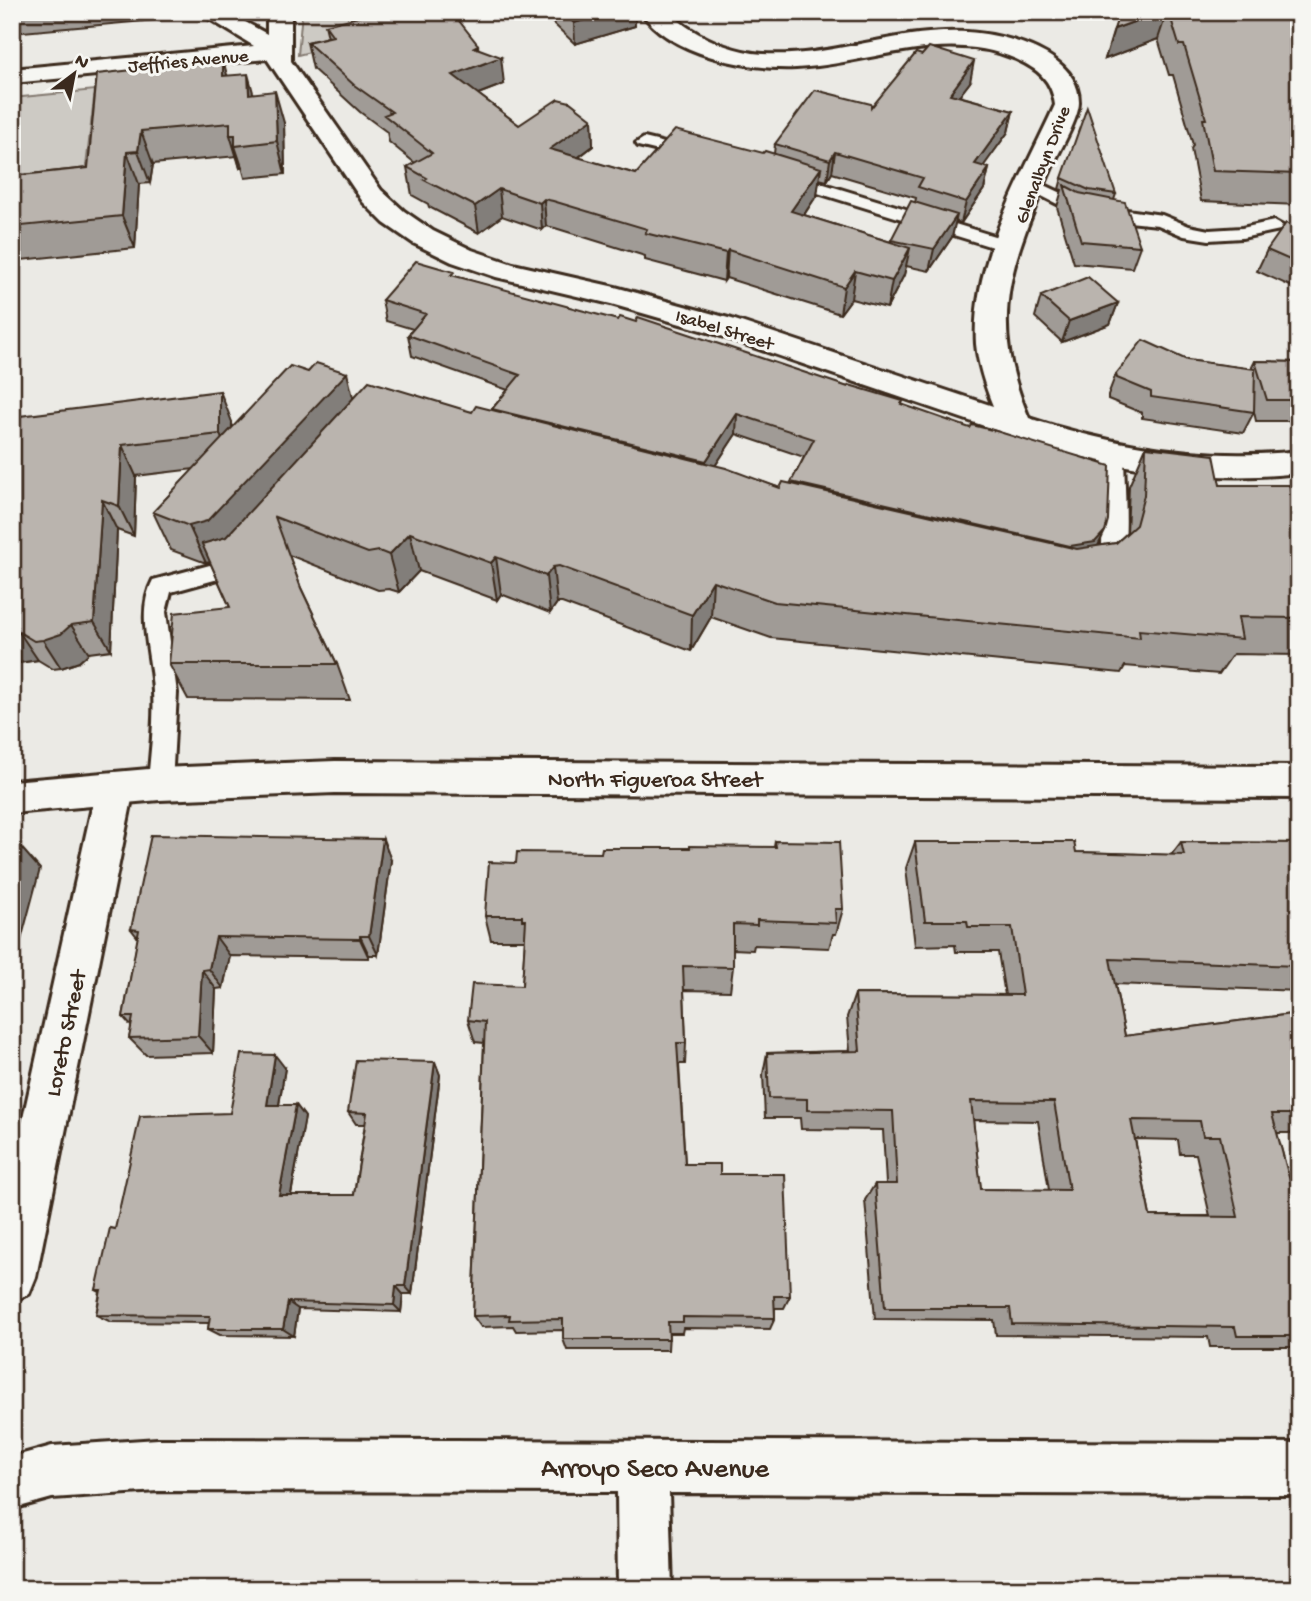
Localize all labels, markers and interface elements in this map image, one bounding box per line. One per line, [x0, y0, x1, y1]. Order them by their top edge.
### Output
north arrow [38, 38, 108, 108]
street label: Jeffries Avenue [127, 46, 250, 79]
text: N [70, 50, 93, 76]
street label: Glenalbyn Drive [1011, 103, 1077, 227]
street label: Isabel Street [672, 306, 778, 358]
street label: North Figueroa Street [548, 768, 764, 795]
street label: Loreto Street [41, 967, 94, 1099]
street label: Arroyo Seco Avenue [541, 1454, 770, 1487]

